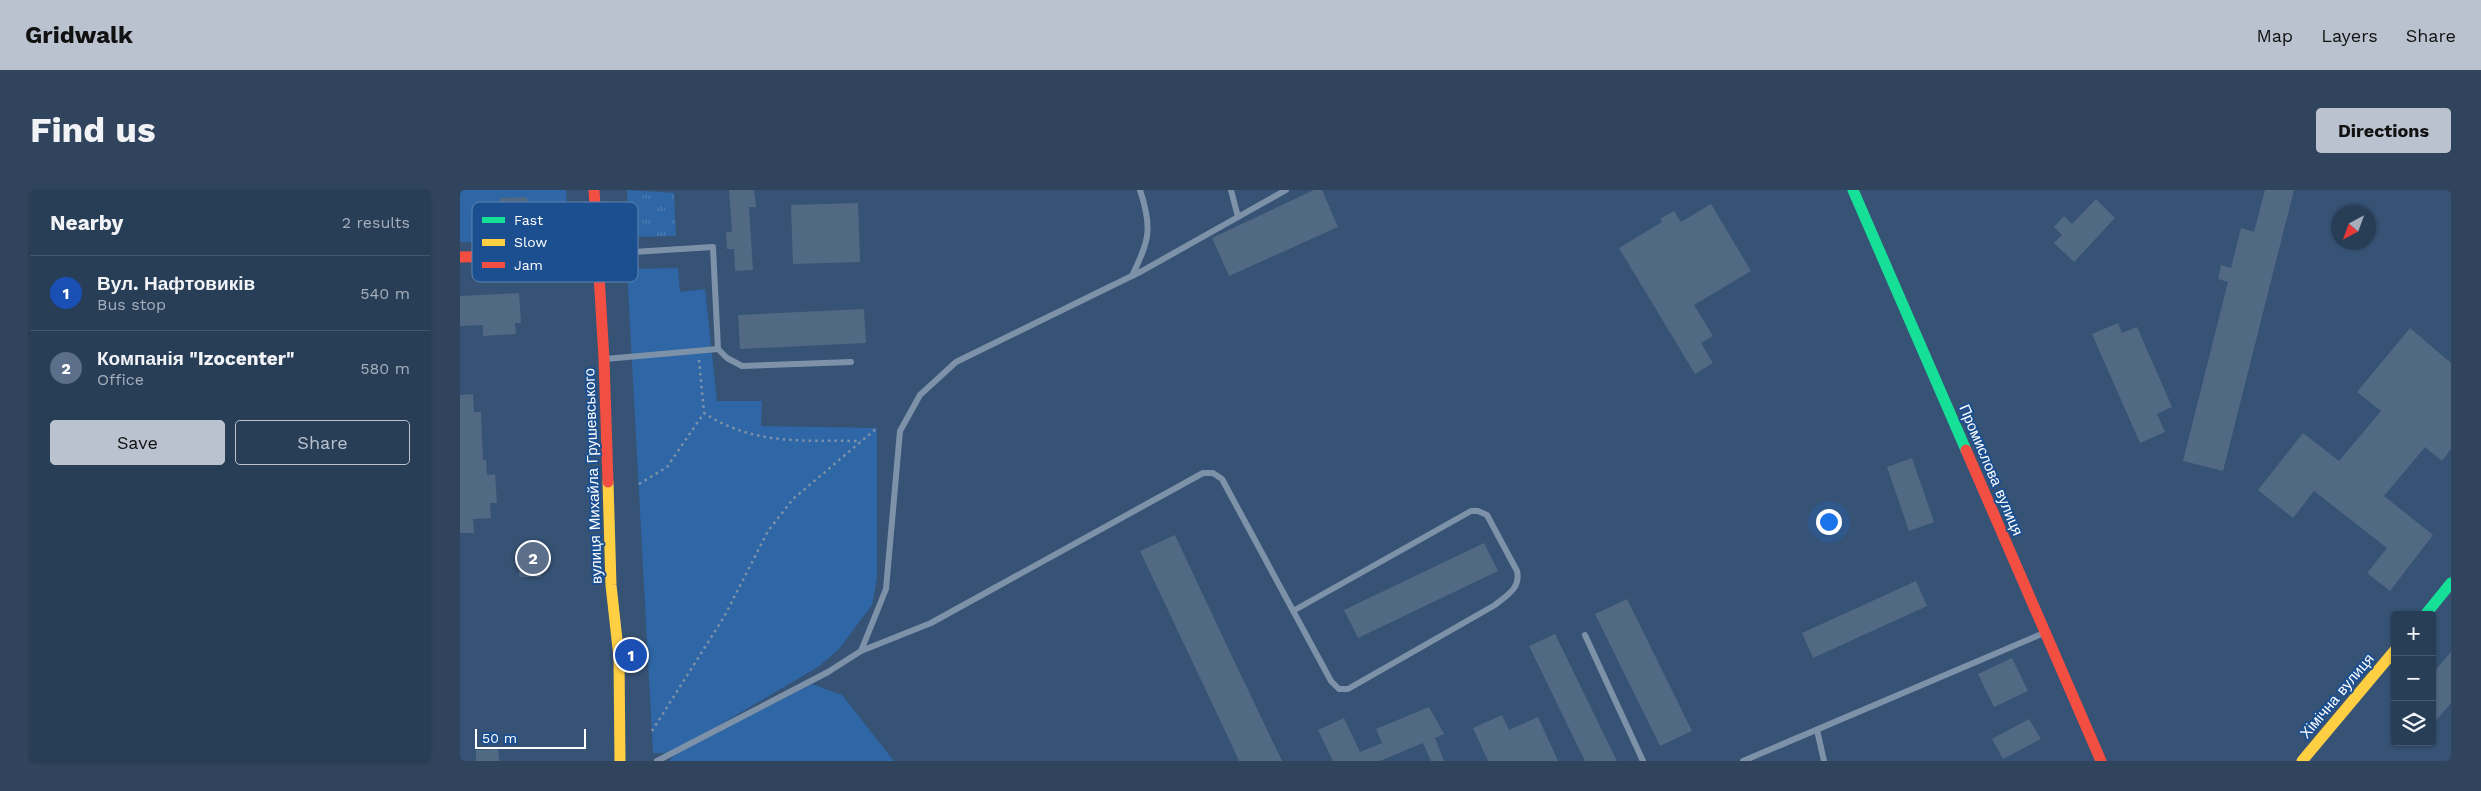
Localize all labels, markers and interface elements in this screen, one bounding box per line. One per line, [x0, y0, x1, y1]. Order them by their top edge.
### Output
text: Gridwalk [25, 21, 133, 49]
text: Map [2256, 25, 2293, 46]
text: Layers [2321, 25, 2378, 46]
text: Share [2406, 25, 2456, 46]
button: Directions [2316, 108, 2451, 153]
text: Find us [30, 109, 156, 151]
legend [472, 202, 638, 282]
north arrow [2331, 205, 2376, 250]
text: Nearby [50, 210, 123, 235]
text: Fast [514, 212, 543, 228]
text: 2 results [342, 213, 410, 232]
text: Slow [514, 234, 547, 250]
text: Jam [514, 257, 543, 273]
text: Вул. Нафтовиків [97, 272, 255, 295]
text: 1 [63, 284, 69, 303]
text: 540 m [360, 284, 410, 303]
text: Bus stop [97, 295, 166, 314]
text: Компанія "Izocenter" [97, 347, 294, 370]
text: 2 [61, 359, 71, 378]
text: 580 m [360, 359, 410, 378]
street label: вулиця Михайла Грушевського [580, 368, 606, 584]
text: Office [97, 370, 144, 389]
street label: Промислова вулиця [1955, 402, 2027, 538]
button: Save [50, 420, 225, 465]
button: Share [235, 420, 410, 465]
your location [1816, 509, 1842, 535]
pin: 2 [517, 539, 549, 577]
map controls [2391, 611, 2436, 746]
button: + [2391, 611, 2436, 656]
pin: 1 [615, 636, 647, 674]
street label: Хімічна вулиця [2296, 650, 2378, 742]
button: − [2391, 656, 2436, 701]
button: layers [2391, 701, 2436, 746]
scale bar [475, 726, 586, 749]
text: 50 m [482, 730, 517, 746]

